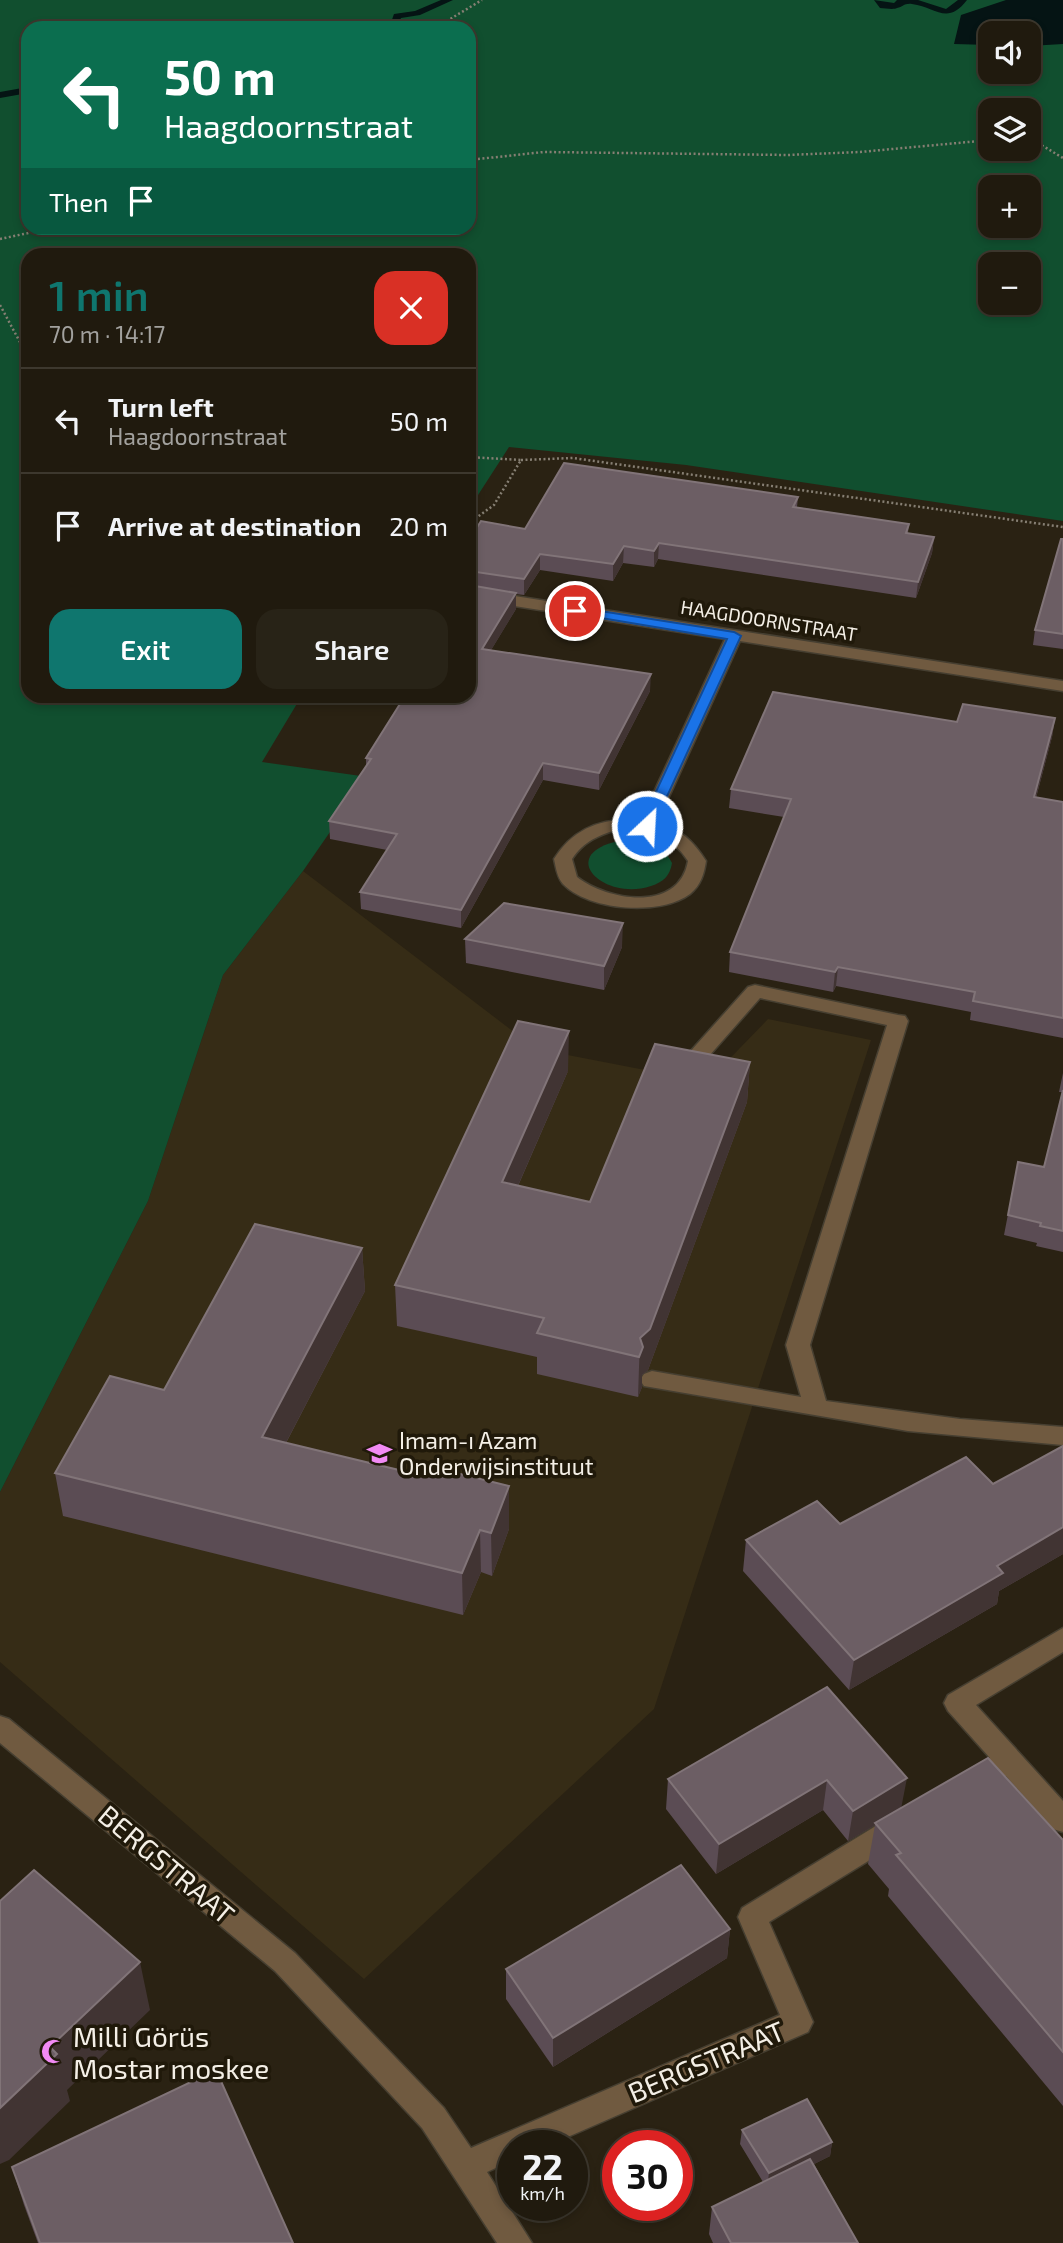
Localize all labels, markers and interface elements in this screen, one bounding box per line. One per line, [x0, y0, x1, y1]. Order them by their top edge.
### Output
map controls [978, 21, 1041, 315]
button: sound [978, 21, 1041, 84]
text: 50 m [164, 46, 276, 105]
icon: left [49, 49, 140, 140]
button: layers [978, 98, 1041, 161]
text: Haagdoornstraat [164, 106, 413, 144]
button: + [978, 175, 1041, 238]
icon: arrive [122, 182, 160, 220]
text: Then [49, 186, 108, 217]
button: − [978, 252, 1041, 315]
text: 1 min [49, 269, 149, 319]
button: close [374, 271, 448, 345]
text: 70 m · 14:17 [49, 320, 165, 348]
text: Turn left [108, 391, 214, 422]
icon: left [49, 402, 87, 440]
text: 50 m [390, 405, 448, 436]
text: Haagdoornstraat [108, 422, 287, 450]
icon: arrive [49, 507, 87, 545]
text: Arrive at destination [108, 510, 361, 541]
text: 20 m [389, 510, 448, 541]
pin [545, 581, 605, 641]
icon: arrive [556, 592, 594, 630]
street label: HAAGDOORNSTRAAT [679, 595, 859, 645]
button: Exit [49, 609, 242, 689]
button: Share [256, 609, 448, 689]
position arrow [610, 789, 684, 863]
place label: Imam-ı Azam Onderwijsinstituut [399, 1426, 594, 1480]
school or university icon: Imam-ı Azam Onderwijsinstituut [365, 1439, 393, 1467]
street label: BERGSTRAAT [92, 1797, 242, 1931]
street label: BERGSTRAAT [623, 2013, 789, 2109]
place label: Milli Görüs Mostar moskee [73, 2019, 269, 2085]
mosque icon: Milli Görüs Mostar moskee [39, 2038, 67, 2066]
speed limit sign: 30 [602, 2130, 693, 2221]
text: 22 [522, 2145, 563, 2187]
text: km/h [520, 2182, 565, 2204]

